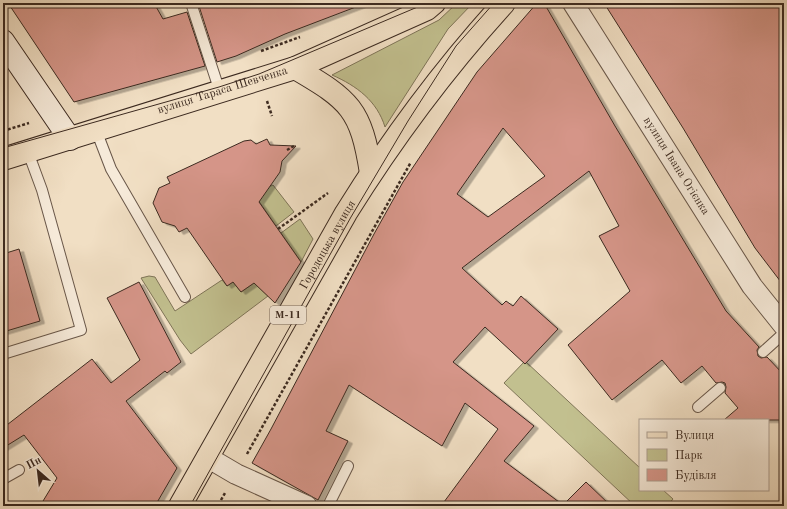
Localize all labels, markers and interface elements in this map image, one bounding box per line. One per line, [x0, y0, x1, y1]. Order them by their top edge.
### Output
street label: вулиця Тараса Шевченка [156, 65, 289, 116]
street label: вулиця Івана Огієнка [641, 115, 712, 217]
street label: Городоцька вулиця [298, 198, 358, 292]
road number: М-11 [270, 306, 306, 324]
legend [639, 419, 769, 491]
text: Вулиця [675, 430, 714, 442]
text: Парк [675, 450, 703, 462]
north arrow [18, 451, 58, 491]
text: Пн [25, 455, 43, 472]
text: Будівля [675, 469, 717, 482]

